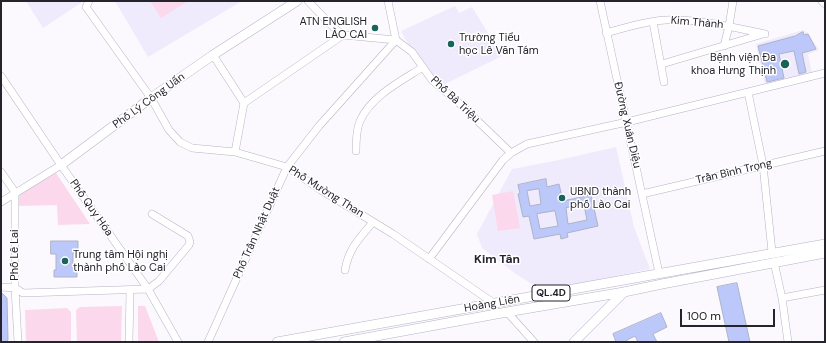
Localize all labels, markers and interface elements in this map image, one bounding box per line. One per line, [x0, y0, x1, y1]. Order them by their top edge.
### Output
street label: Kim Thành [670, 14, 724, 32]
place label: ATN ENGLISH LÀO CAI [299, 15, 367, 41]
marker: ATN ENGLISH LÀO CAI [370, 23, 380, 33]
place label: Trường Tiểu học Lê Văn Tám [459, 31, 539, 57]
marker: Trường Tiểu học Lê Văn Tám [446, 39, 456, 49]
place label: Bệnh viện Đa khoa Hưng Thịnh [691, 51, 776, 77]
marker: Bệnh viện Đa khoa Hưng Thịnh [779, 58, 791, 70]
street label: Phố Lý Công Uẩn [110, 70, 188, 132]
street label: Phố Bà Triệu [428, 74, 482, 126]
street label: Đường Xuân Diệu [611, 81, 643, 169]
street label: Trần Bình Trọng [695, 157, 773, 187]
street label: Phố Mường Than [286, 164, 366, 220]
street label: Phố Quy Hóa [67, 177, 115, 239]
street label: Phố Trần Nhật Duật [231, 185, 283, 281]
place label: UBND thành phố Lào Cai [570, 185, 631, 211]
marker: UBND thành phố Lào Cai [557, 193, 567, 203]
street label: Phố Lê Lai [8, 229, 22, 281]
place label: Trung tâm Hội nghị thành phố Lào Cai [73, 248, 168, 274]
district label: Kim Tân [474, 253, 520, 267]
marker: Trung tâm Hội nghị thành phố Lào Cai [60, 256, 70, 266]
road number: QL.4D [532, 285, 570, 301]
street label: Hoàng Liên [463, 293, 521, 315]
scale bar [682, 301, 777, 327]
text: 100 m [687, 308, 721, 324]

